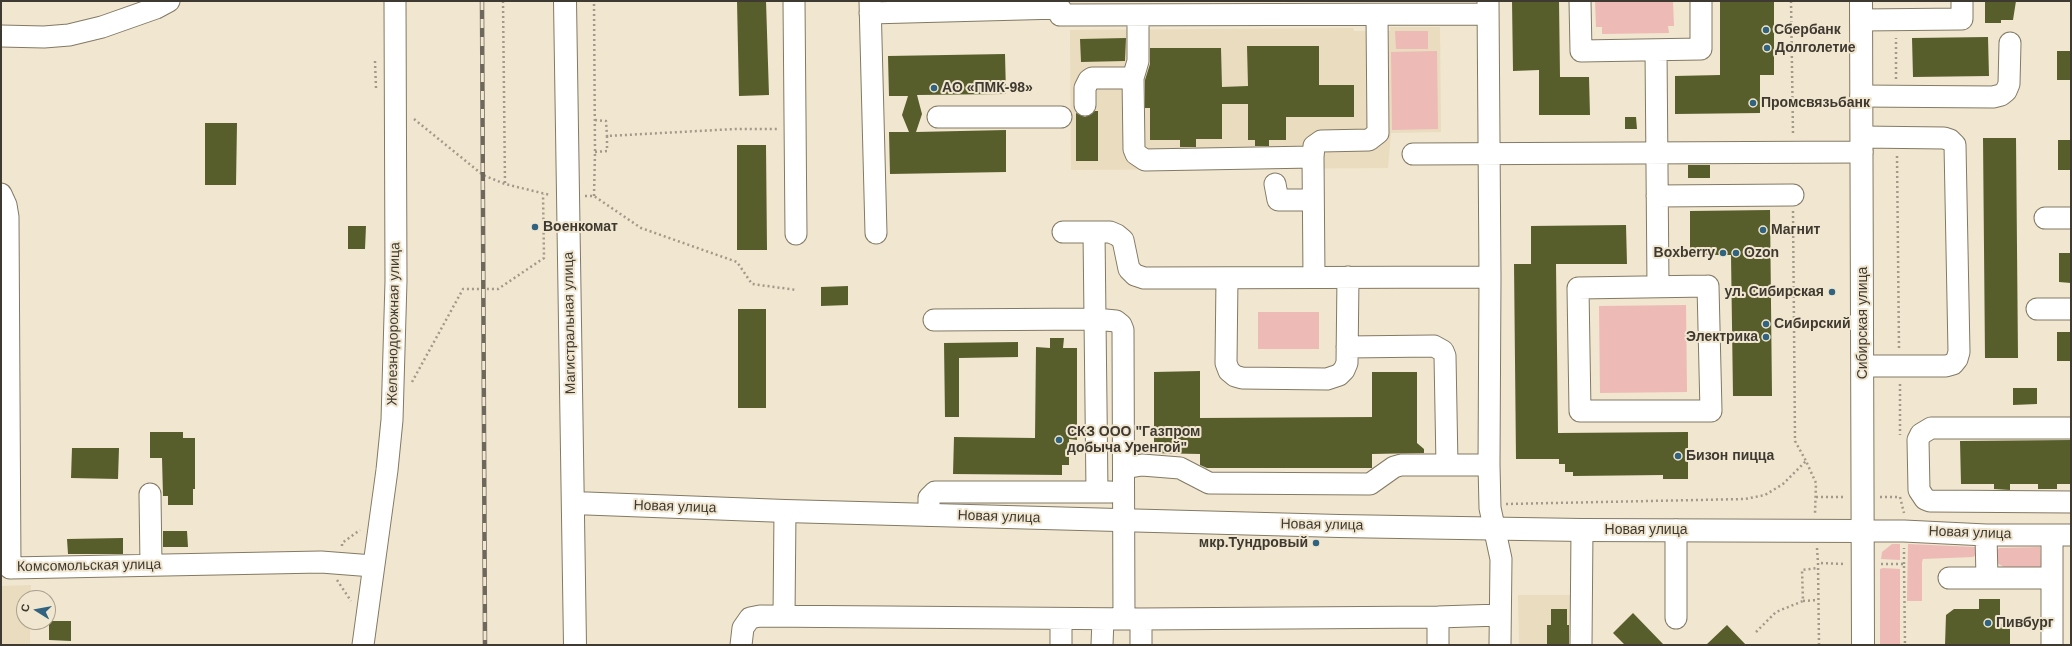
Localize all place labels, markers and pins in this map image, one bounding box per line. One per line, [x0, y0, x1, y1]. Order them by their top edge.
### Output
place label: Сбербанк [1774, 22, 1841, 38]
marker: Сбербанк [1761, 25, 1771, 35]
place label: Долголетие [1775, 40, 1856, 56]
marker: Долголетие [1762, 43, 1772, 53]
place label: АО «ПМК-98» [942, 80, 1033, 96]
marker: АО «ПМК-98» [929, 83, 939, 93]
place label: Промсвязьбанк [1761, 95, 1870, 111]
marker: Промсвязьбанк [1748, 98, 1758, 108]
place label: Военкомат [543, 219, 618, 235]
marker: Военкомат [530, 222, 540, 232]
place label: Магнит [1771, 222, 1820, 238]
marker: Магнит [1758, 225, 1768, 235]
place label: Boxberry [1654, 245, 1715, 261]
place label: Ozon [1744, 245, 1779, 261]
marker: Boxberry [1718, 248, 1728, 258]
marker: Ozon [1731, 248, 1741, 258]
place label: ул. Сибирская [1724, 284, 1824, 300]
marker: ул. Сибирская [1827, 287, 1837, 297]
place label: Сибирский [1774, 316, 1851, 332]
marker: Сибирский [1761, 319, 1771, 329]
place label: Электрика [1686, 329, 1758, 345]
marker: Электрика [1761, 332, 1771, 342]
place label: СКЗ ООО "Газпром добыча Уренгой" [1067, 424, 1200, 456]
marker: СКЗ ООО "Газпром добыча Уренгой" [1054, 435, 1064, 445]
place label: Бизон пицца [1686, 448, 1774, 464]
marker: Бизон пицца [1673, 451, 1683, 461]
place label: мкр.Тундровый [1199, 535, 1308, 551]
marker: мкр.Тундровый [1311, 538, 1321, 548]
place label: Пивбург [1996, 615, 2054, 631]
marker: Пивбург [1983, 618, 1993, 628]

